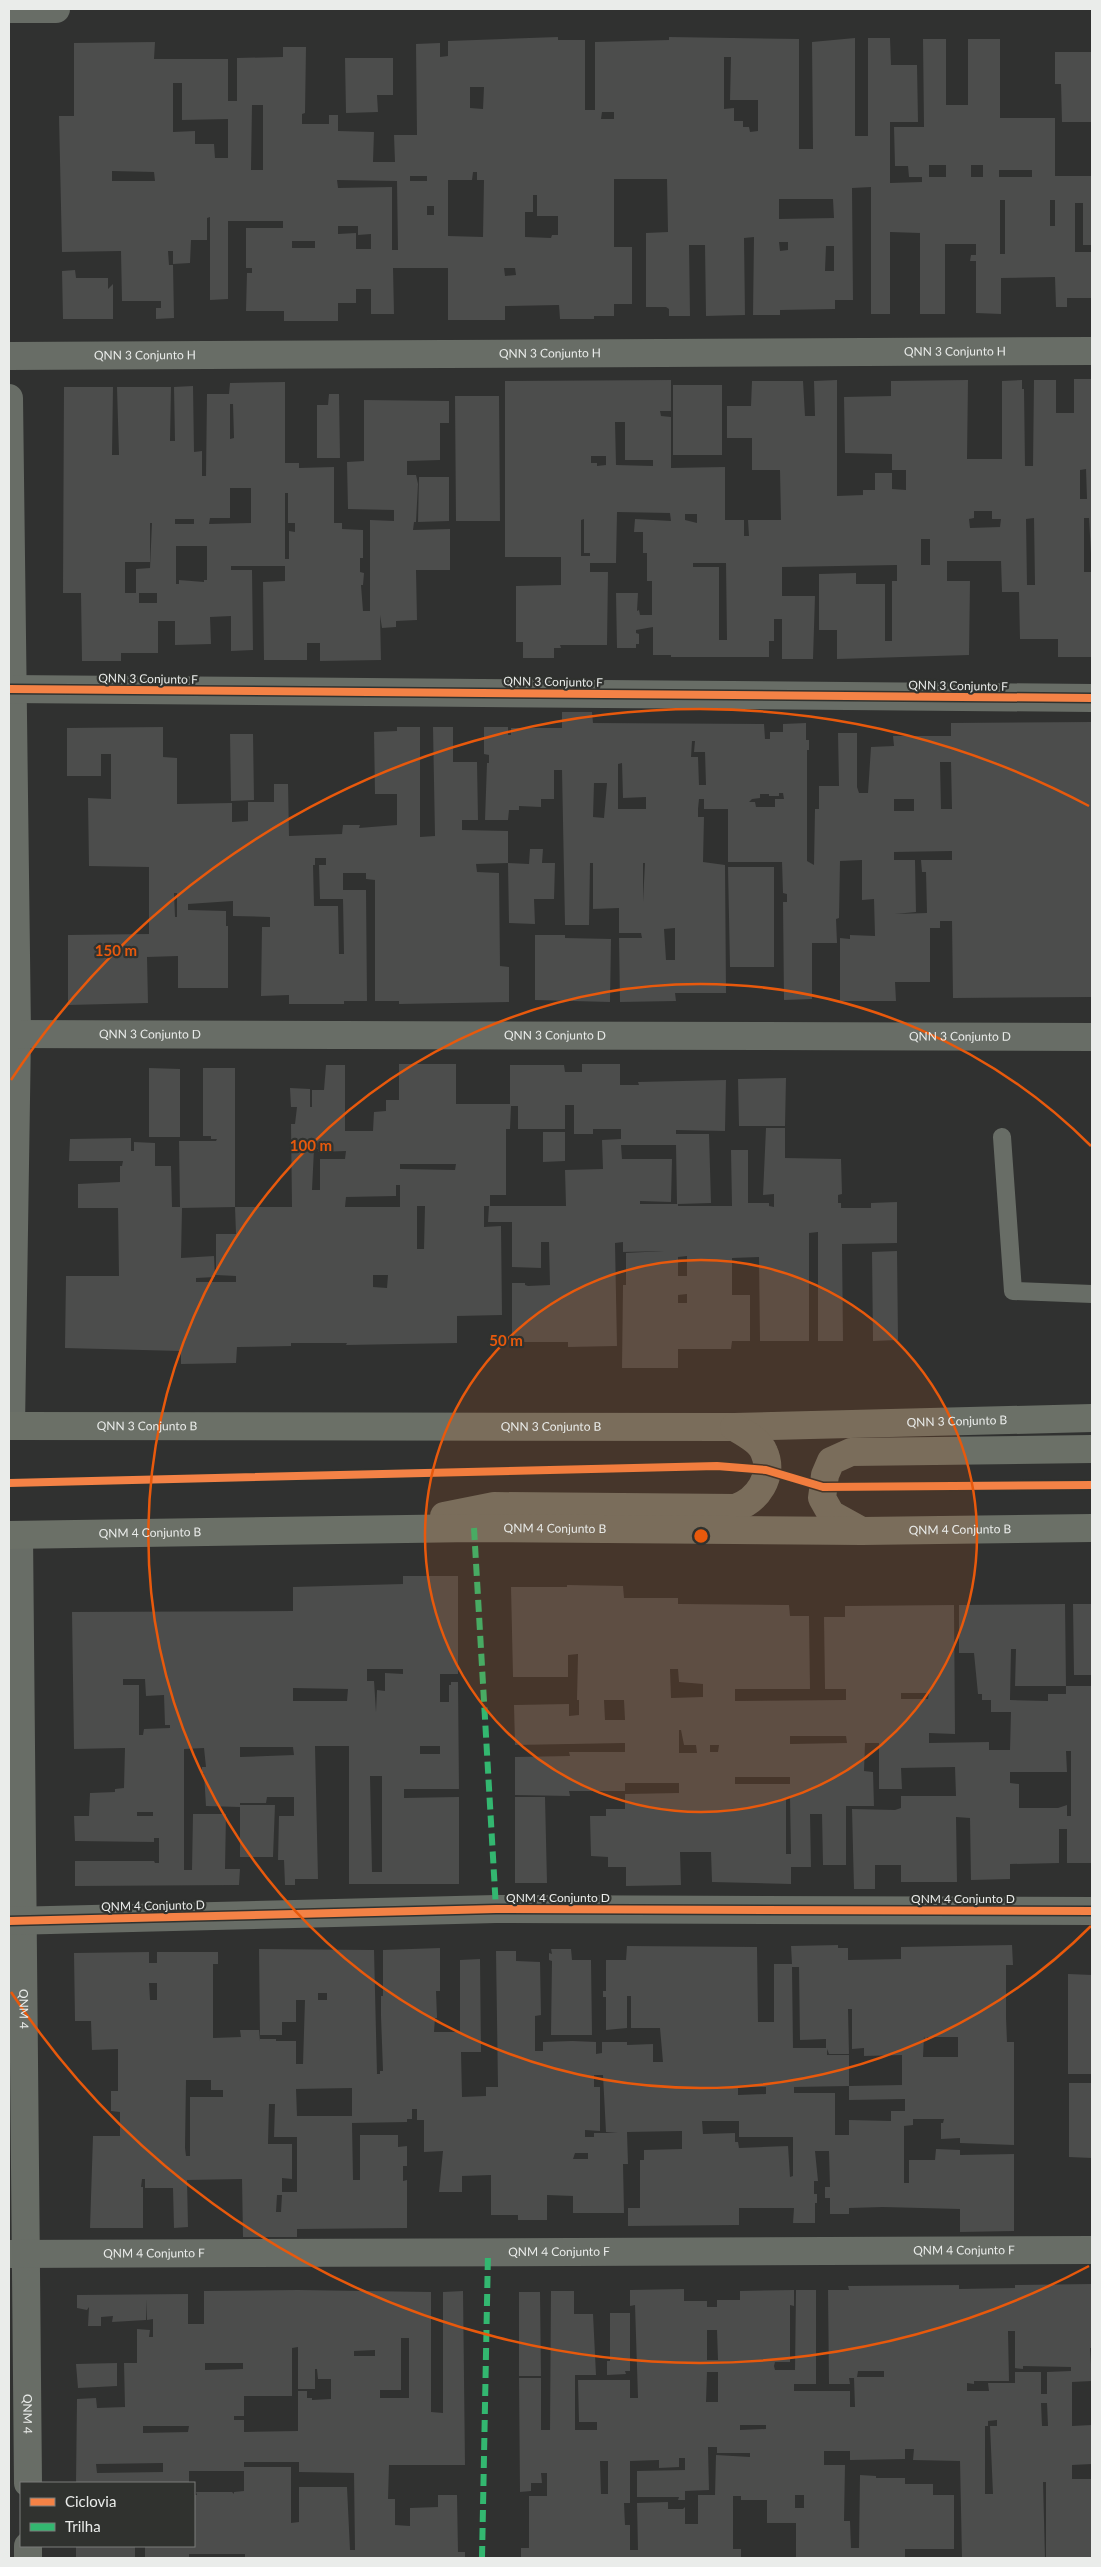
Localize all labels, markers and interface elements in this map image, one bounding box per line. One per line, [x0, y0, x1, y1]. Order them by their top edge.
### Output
street label: QNN 3 Conjunto H [904, 343, 1006, 359]
street label: QNN 3 Conjunto H [499, 345, 601, 361]
street label: QNN 3 Conjunto H [94, 347, 196, 363]
street label: QNN 3 Conjunto F [98, 670, 198, 687]
street label: QNN 3 Conjunto F [503, 673, 603, 690]
street label: QNN 3 Conjunto F [908, 677, 1008, 694]
text: 150 m [95, 941, 137, 959]
street label: QNN 3 Conjunto D [99, 1026, 201, 1042]
street label: QNN 3 Conjunto D [504, 1027, 606, 1043]
street label: QNN 3 Conjunto D [909, 1028, 1011, 1044]
text: 100 m [290, 1136, 332, 1154]
text: 50 m [489, 1331, 523, 1349]
street label: QNN 3 Conjunto B [906, 1412, 1008, 1430]
street label: QNN 3 Conjunto B [97, 1418, 198, 1433]
street label: QNN 3 Conjunto B [501, 1419, 602, 1434]
street label: QNM 4 Conjunto B [504, 1520, 607, 1536]
street label: QNM 4 Conjunto B [909, 1521, 1012, 1537]
street label: QNM 4 Conjunto B [99, 1524, 202, 1541]
centre of rings [692, 1527, 710, 1545]
street label: QNM 4 Conjunto D [506, 1890, 610, 1905]
street label: QNM 4 Conjunto D [911, 1891, 1015, 1906]
street label: QNM 4 Conjunto D [101, 1897, 205, 1914]
street label: QNM 4 [16, 1989, 32, 2029]
street label: QNM 4 Conjunto F [913, 2242, 1015, 2258]
street label: QNM 4 Conjunto F [508, 2244, 610, 2259]
street label: QNM 4 Conjunto F [103, 2245, 205, 2261]
street label: QNM 4 [20, 2394, 36, 2434]
legend [20, 2482, 195, 2547]
text: Ciclovia [65, 2492, 116, 2510]
text: Trilha [65, 2517, 101, 2535]

